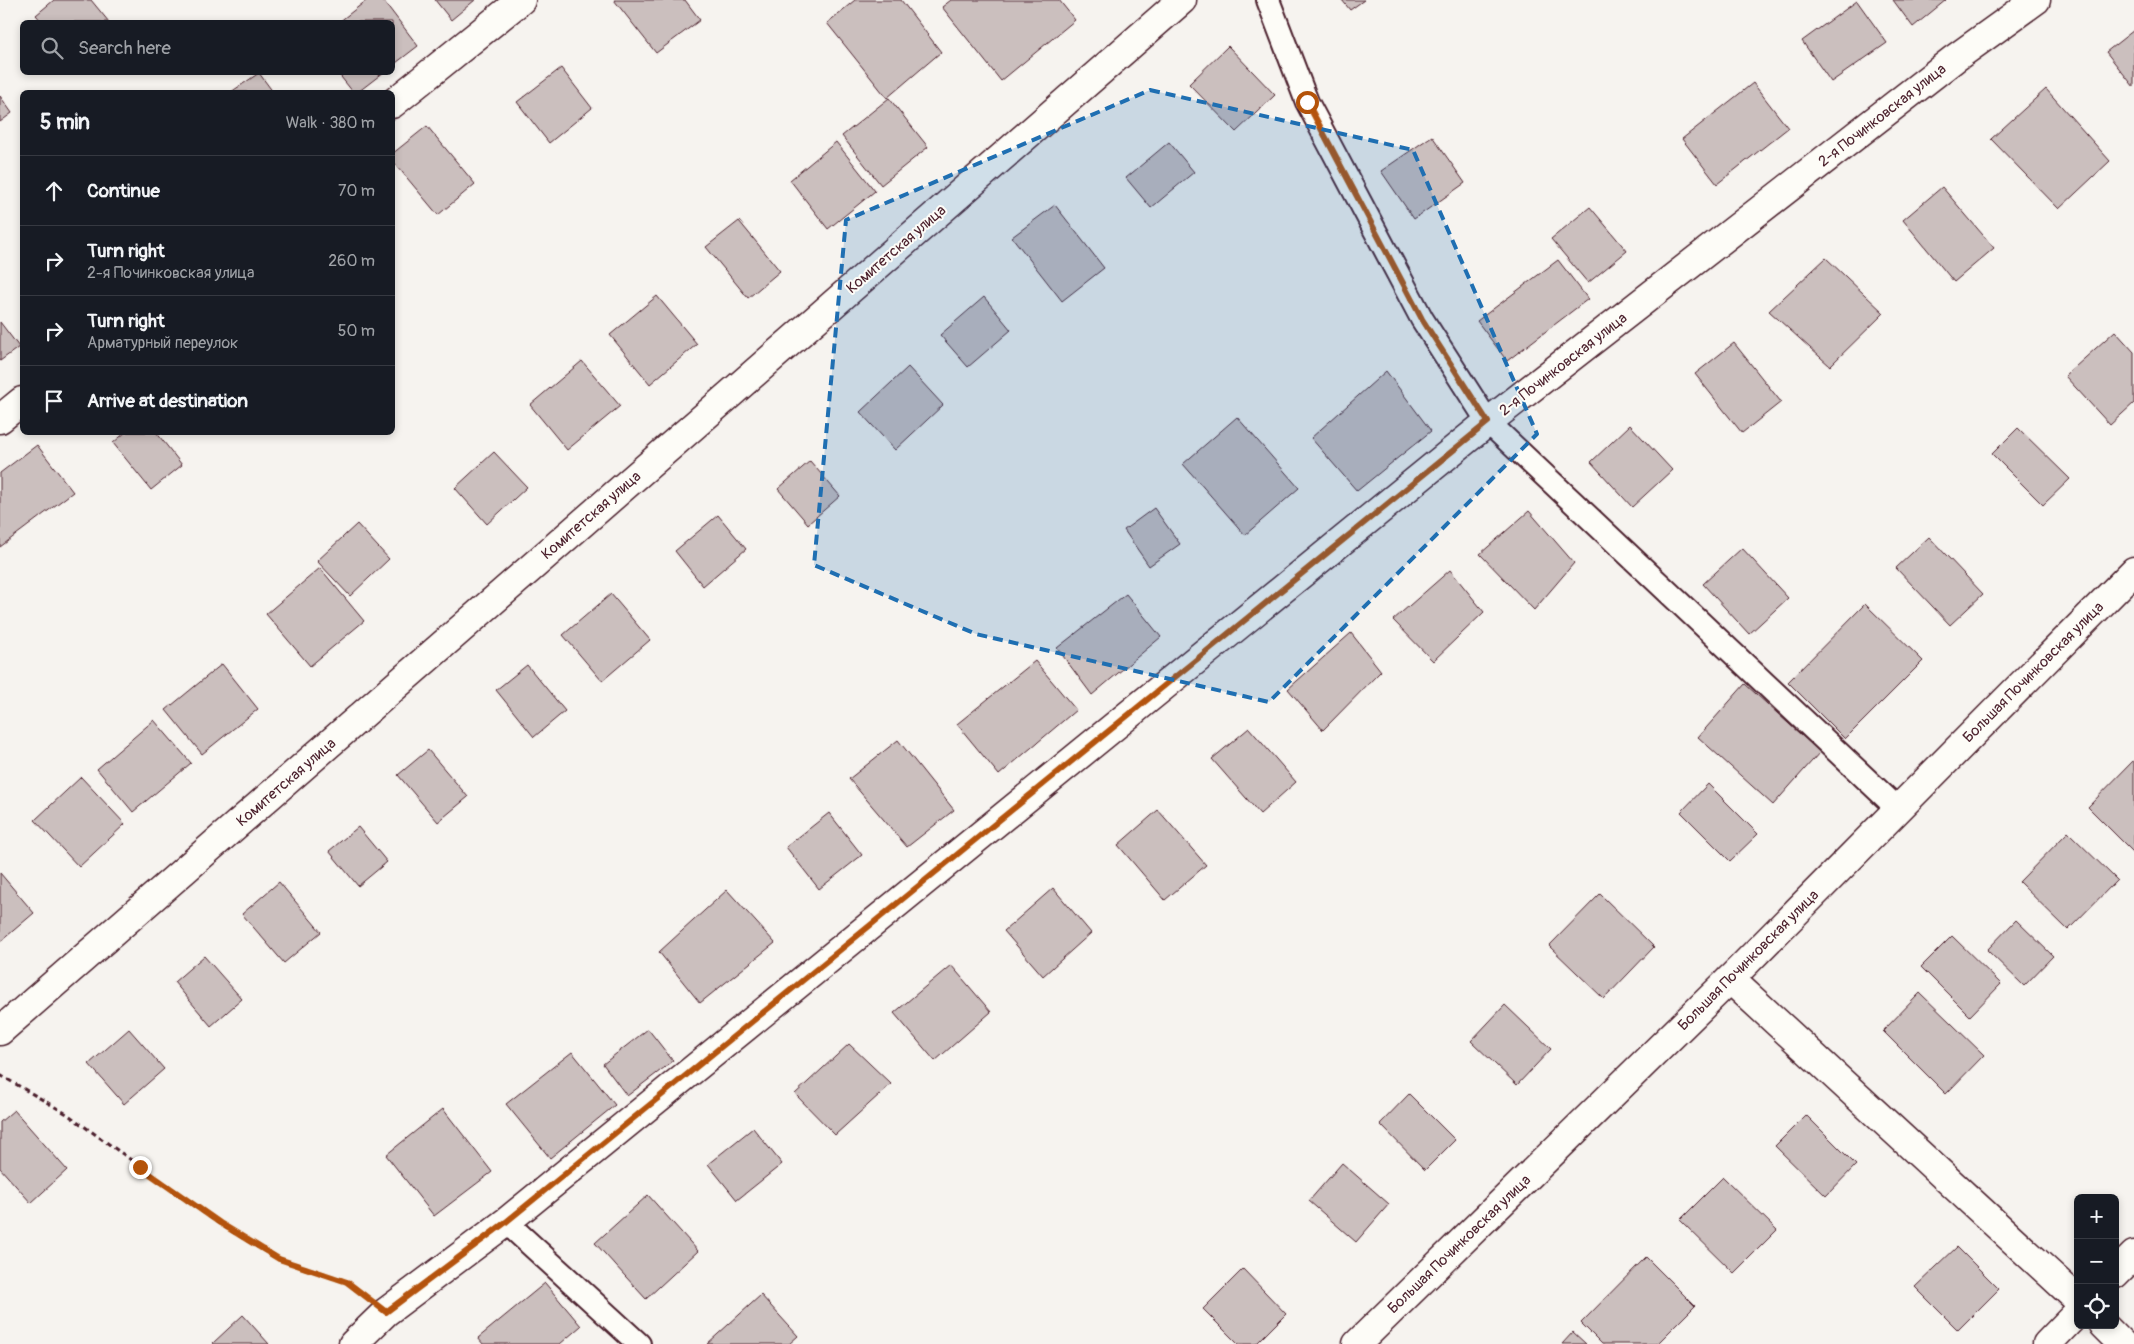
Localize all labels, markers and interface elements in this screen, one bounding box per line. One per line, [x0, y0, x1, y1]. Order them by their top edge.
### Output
search box [20, 20, 395, 75]
icon: search [38, 34, 66, 62]
text: Search here [78, 36, 171, 60]
street label: 2-я Починковская улица [1815, 60, 1950, 171]
route start [1296, 91, 1319, 114]
text: 5 min [40, 109, 90, 136]
text: Walk · 380 m [286, 113, 375, 133]
icon: ahead [40, 177, 68, 205]
text: Continue [87, 179, 160, 203]
text: 70 m [338, 181, 375, 201]
street label: Комитетская улица [843, 201, 950, 298]
text: Turn right [87, 239, 165, 263]
icon: right [40, 247, 68, 275]
text: 260 m [328, 251, 375, 271]
text: 2-я Починковская улица [87, 263, 255, 283]
text: Turn right [87, 309, 165, 333]
street label: 2-я Починковская улица [1496, 309, 1631, 420]
icon: right [40, 317, 68, 345]
text: 50 m [338, 321, 375, 341]
text: Арматурный переулок [87, 333, 238, 353]
icon: arrive [40, 387, 68, 415]
text: Arrive at destination [87, 389, 248, 413]
street label: Комитетская улица [538, 467, 645, 564]
street label: Большая Починковская улица [1959, 598, 2108, 747]
street label: Комитетская улица [233, 734, 340, 831]
street label: Большая Починковская улица [1674, 886, 1823, 1035]
route end [129, 1156, 152, 1179]
street label: Большая Починковская улица [1384, 1171, 1535, 1318]
map controls [2074, 1194, 2119, 1329]
button: + [2074, 1194, 2119, 1239]
button: − [2074, 1239, 2119, 1284]
button: locate [2074, 1284, 2119, 1329]

